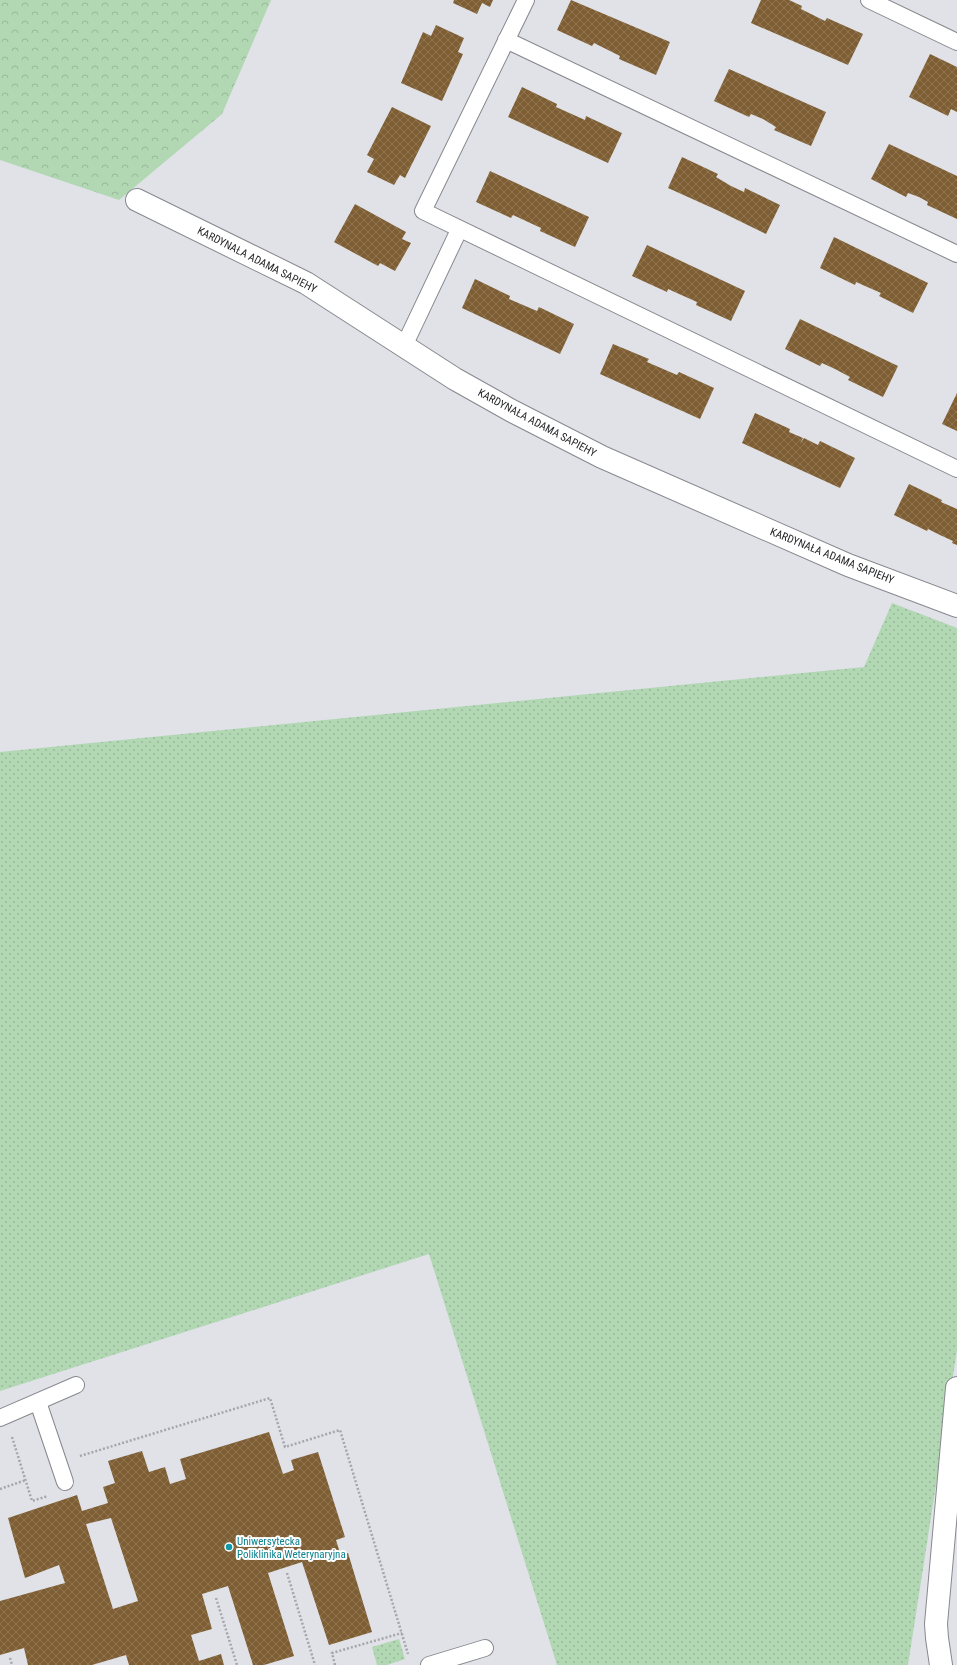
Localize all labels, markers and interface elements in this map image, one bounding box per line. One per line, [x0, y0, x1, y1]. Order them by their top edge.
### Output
street label: KARDYNAŁA ADAMA SAPIEHY [195, 224, 319, 296]
street label: KARDYNAŁA ADAMA SAPIEHY [476, 386, 599, 460]
street label: KARDYNAŁA ADAMA SAPIEHY [768, 525, 896, 587]
place label: Uniwersytecka Poliklinika Weterynaryjna [237, 1535, 346, 1561]
marker: Uniwersytecka Poliklinika Weterynaryjna [224, 1542, 234, 1552]

